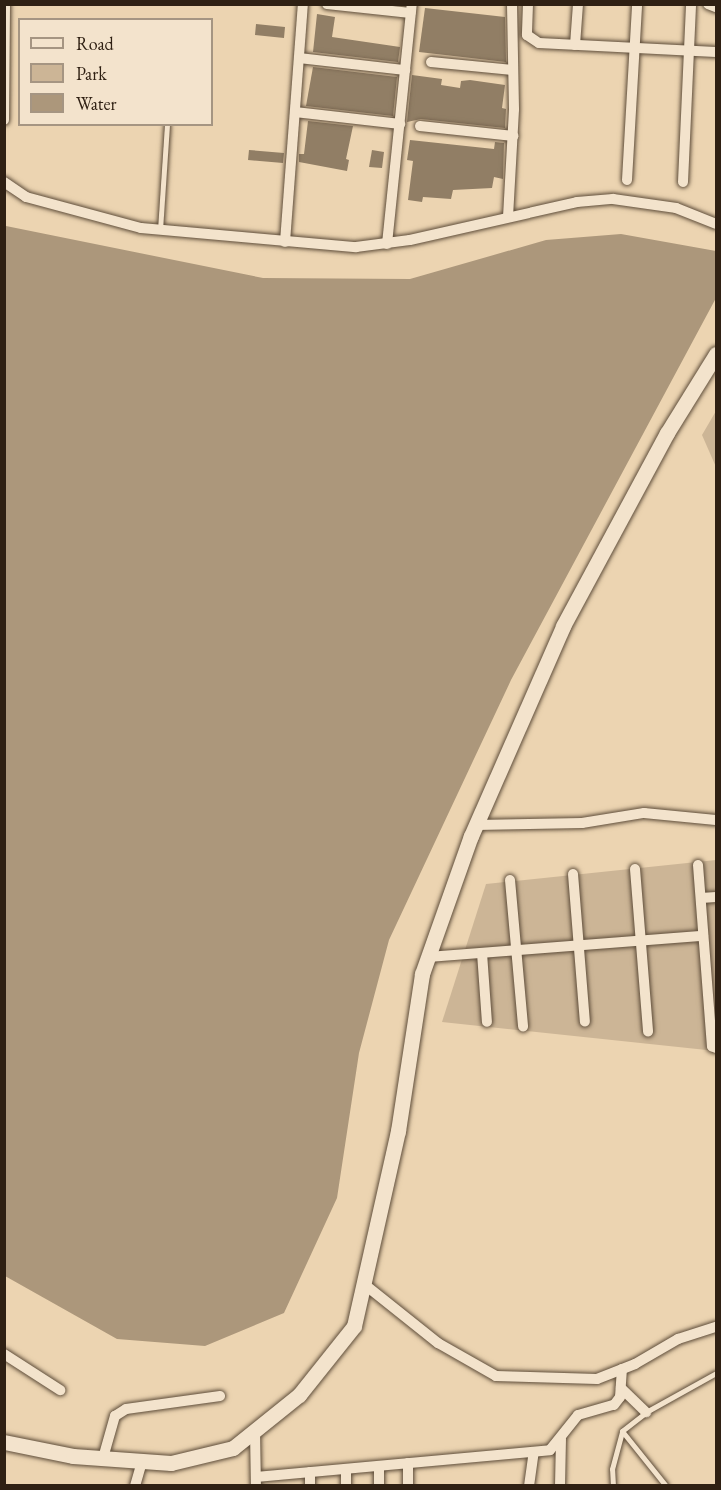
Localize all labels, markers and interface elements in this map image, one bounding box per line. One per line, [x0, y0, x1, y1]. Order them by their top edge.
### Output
legend [18, 18, 213, 126]
text: Road [76, 32, 114, 55]
text: Park [76, 62, 107, 85]
text: Water [76, 92, 117, 115]

